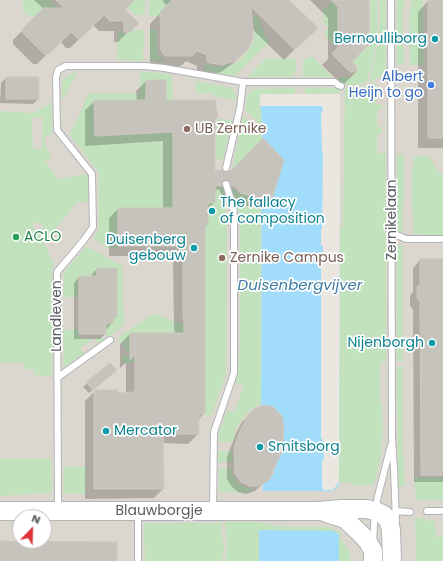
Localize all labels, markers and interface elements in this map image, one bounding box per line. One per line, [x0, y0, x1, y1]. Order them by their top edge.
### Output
place label: Bernoulliborg [334, 31, 427, 47]
marker: Bernoulliborg [430, 34, 440, 44]
place label: Albert Heijn to go [349, 69, 423, 102]
marker: Albert Heijn to go [426, 80, 436, 90]
place label: UB Zernike [195, 121, 267, 137]
marker: UB Zernike [182, 124, 192, 134]
street label: Zernikelaan [384, 179, 400, 261]
place label: The fallacy of composition [220, 195, 325, 228]
marker: The fallacy of composition [207, 206, 217, 216]
place label: ACLO [24, 229, 61, 245]
marker: ACLO [11, 232, 21, 242]
place label: Duisenberg gebouw [106, 232, 186, 264]
marker: Duisenberg gebouw [189, 243, 199, 253]
place label: Zernike Campus [230, 250, 344, 266]
marker: Zernike Campus [217, 253, 227, 263]
water label: Duisenbergvijver [238, 277, 362, 295]
street label: Landleven [49, 280, 65, 352]
place label: Nijenborgh [348, 335, 424, 351]
marker: Nijenborgh [427, 338, 437, 348]
place label: Mercator [114, 423, 177, 439]
marker: Mercator [101, 426, 111, 436]
place label: Smitsborg [268, 439, 340, 455]
marker: Smitsborg [255, 442, 265, 452]
street label: Blauwborgje [115, 503, 203, 519]
north arrow [12, 509, 52, 549]
text: N [29, 510, 43, 528]

